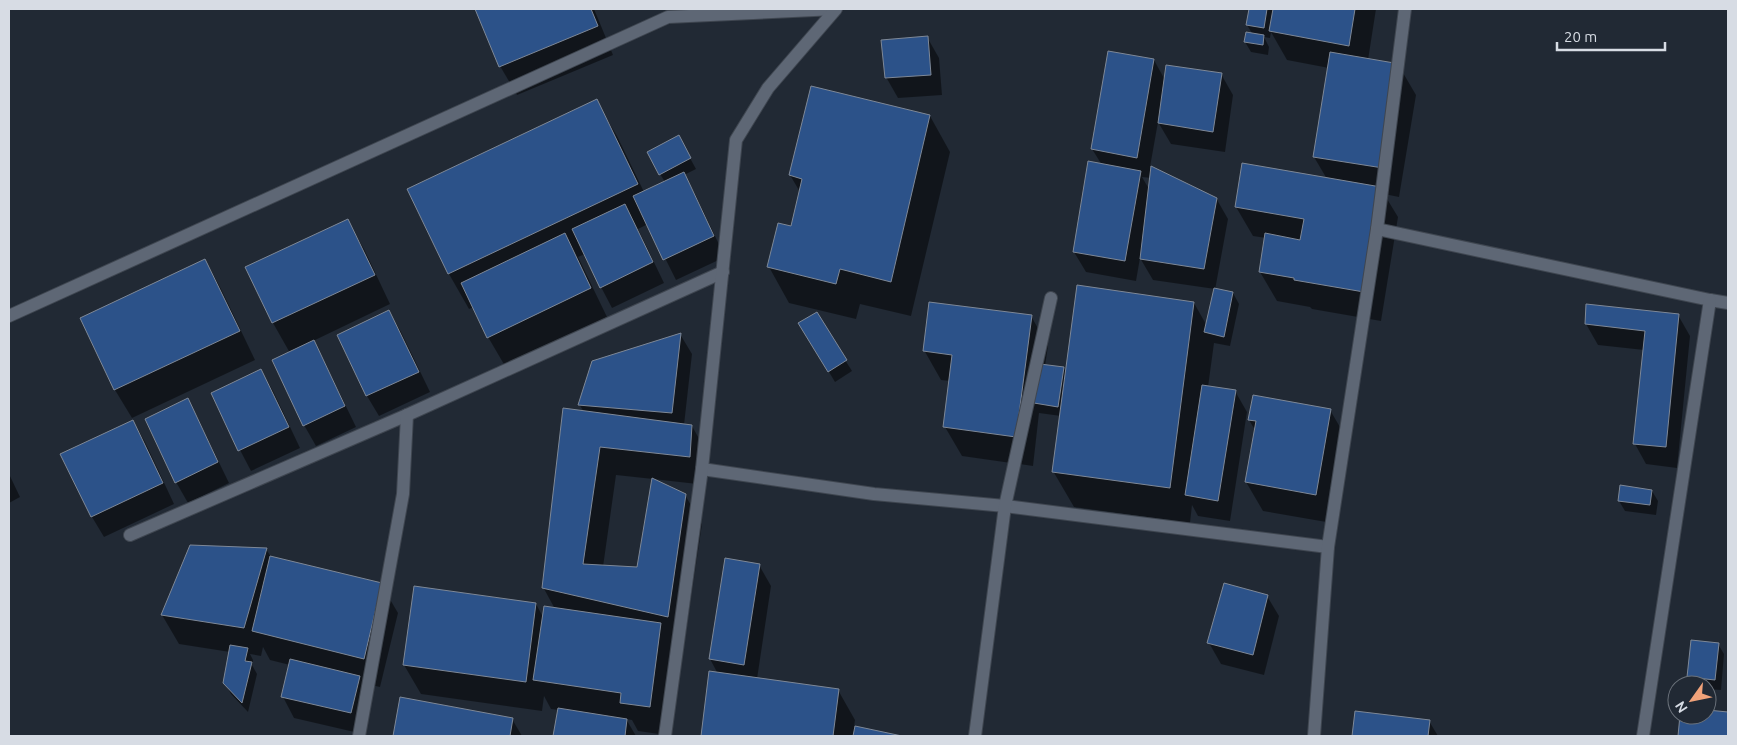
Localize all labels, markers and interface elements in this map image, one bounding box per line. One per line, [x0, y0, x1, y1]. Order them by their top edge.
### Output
scale bar [1557, 20, 1664, 52]
text: 20 m [1564, 28, 1597, 45]
north arrow [1667, 675, 1717, 725]
text: N [1672, 698, 1691, 716]

